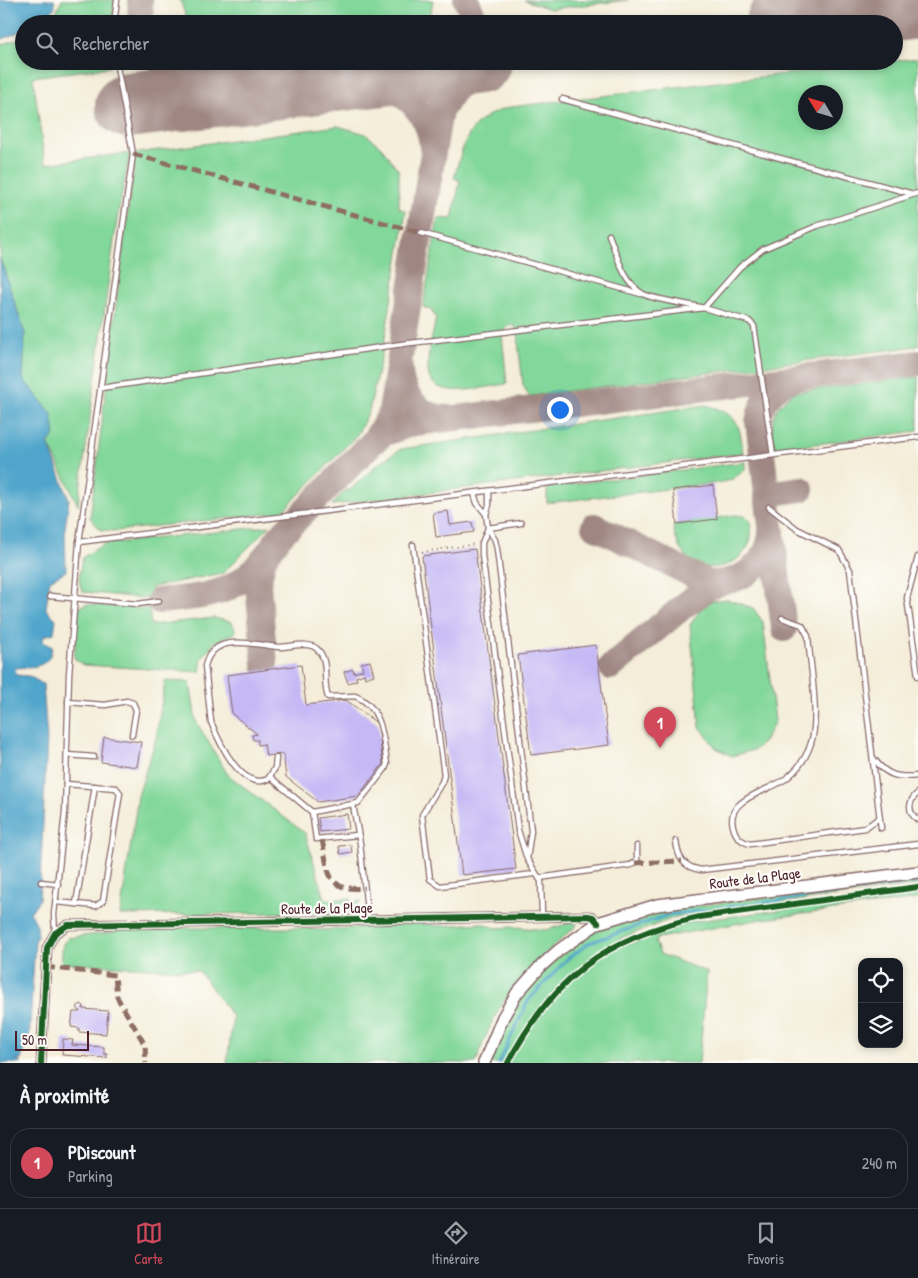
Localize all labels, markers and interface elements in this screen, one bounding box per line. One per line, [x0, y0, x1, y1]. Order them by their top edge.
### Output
search box [15, 15, 903, 70]
icon: search [33, 29, 61, 57]
text: Rechercher [73, 30, 150, 56]
north arrow [798, 85, 843, 130]
your location [547, 397, 573, 423]
pin: 1 [644, 707, 676, 748]
street label: Route de la Plage [708, 862, 802, 894]
street label: Route de la Plage [281, 897, 373, 919]
map controls [858, 958, 903, 1048]
button: locate [858, 958, 903, 1003]
button: layers [858, 1003, 903, 1048]
scale bar [15, 1028, 89, 1051]
text: 50 m [22, 1030, 47, 1049]
text: À proximité [20, 1081, 109, 1110]
text: PDiscount [68, 1139, 136, 1165]
text: 1 [34, 1152, 40, 1174]
text: 240 m [862, 1152, 897, 1174]
text: Parking [68, 1165, 113, 1187]
tab: Carte [134, 1219, 163, 1268]
tab: Itinéraire [431, 1219, 480, 1268]
tab: Favoris [748, 1219, 784, 1268]

